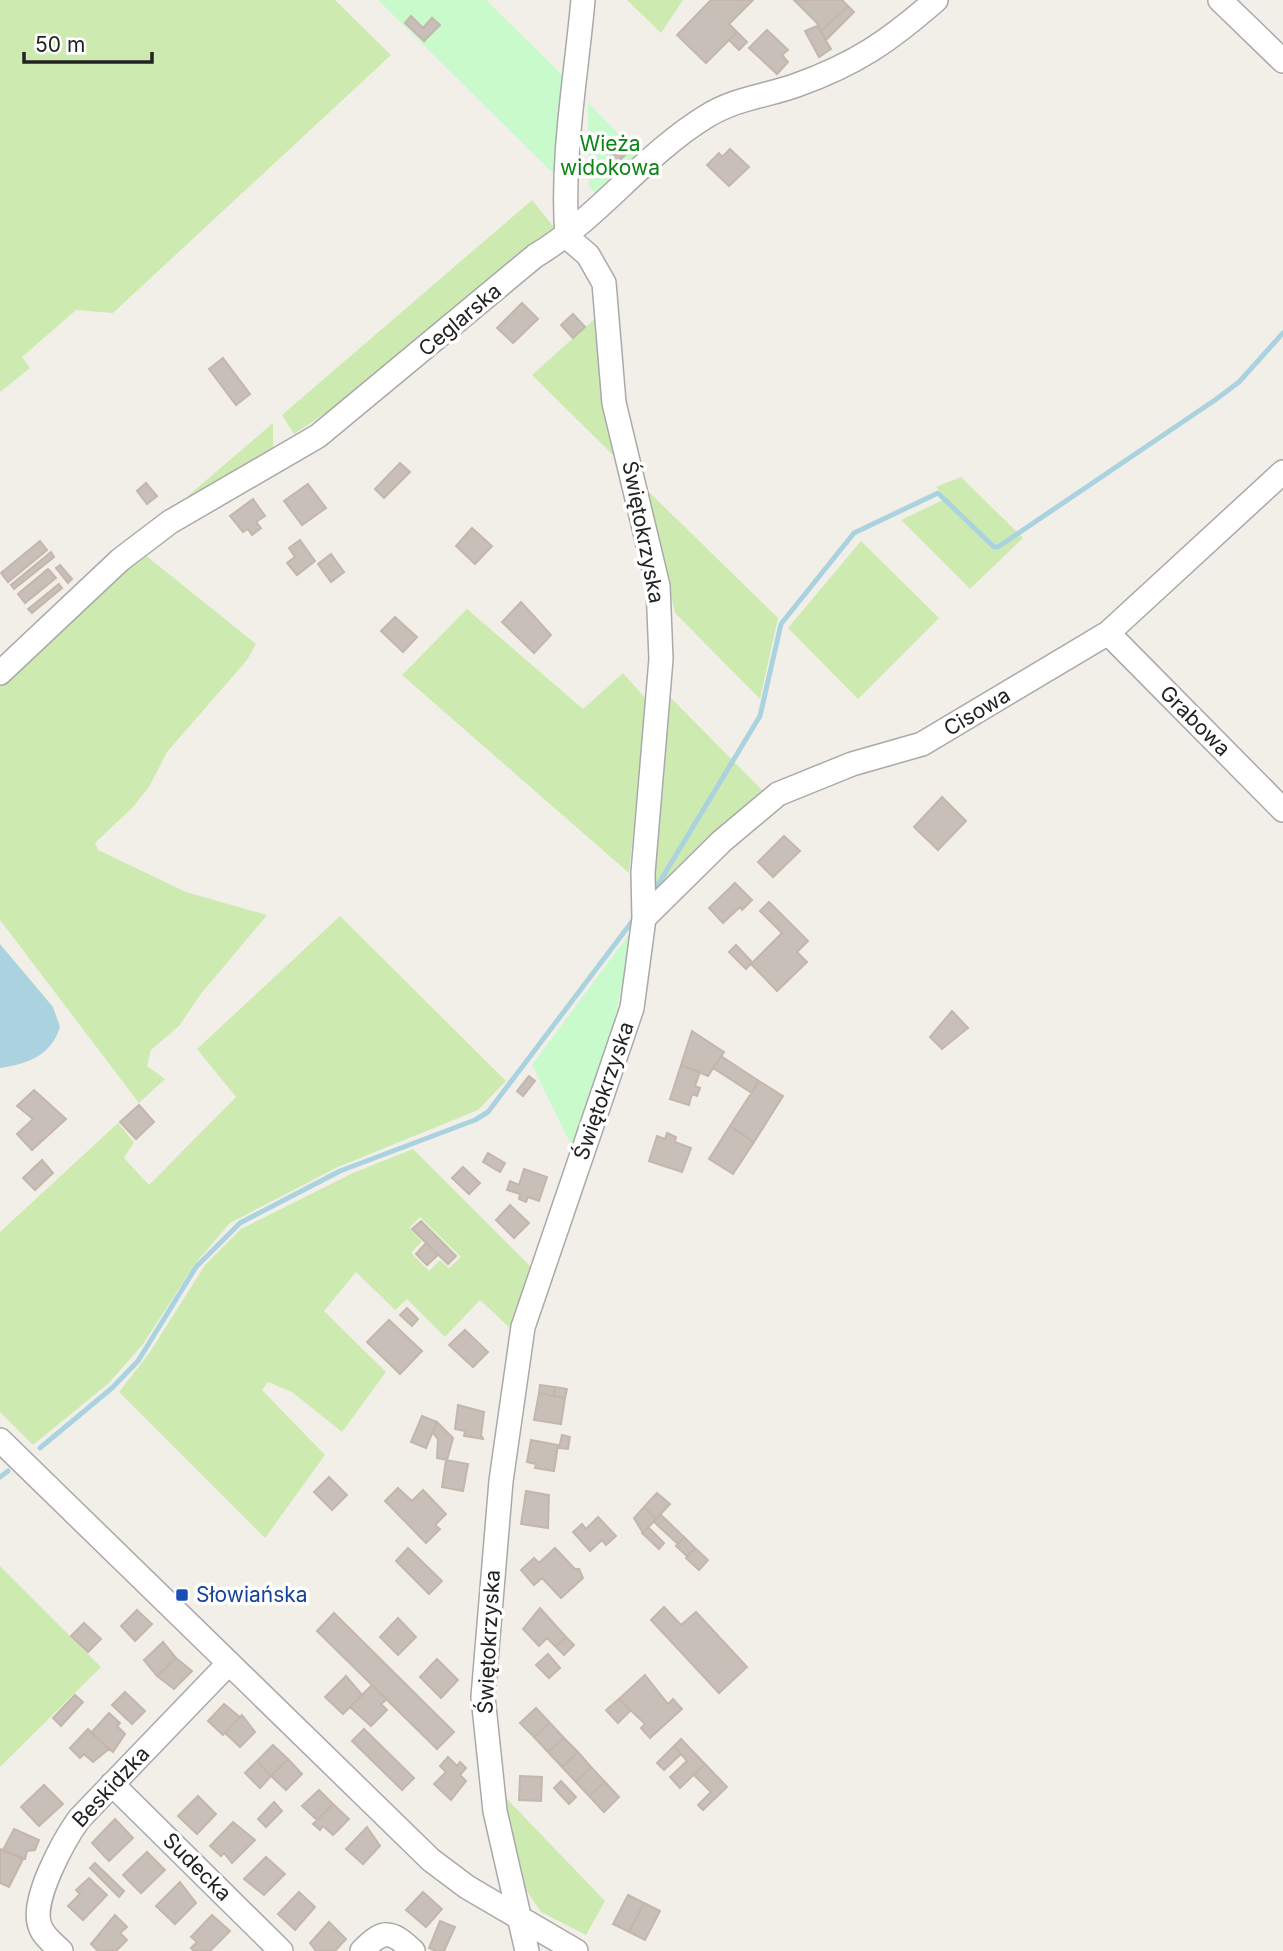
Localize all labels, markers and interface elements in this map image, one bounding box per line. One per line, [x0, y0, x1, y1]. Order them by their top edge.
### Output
scale bar [24, 21, 152, 65]
text: 50 m [35, 32, 85, 57]
park label: Wieża widokowa [560, 131, 660, 180]
street label: Ceglarska [413, 278, 506, 361]
street label: Świętokrzyska [617, 458, 671, 605]
street label: Grabowa [1155, 680, 1236, 761]
street label: Cisowa [939, 682, 1014, 741]
street label: Świętokrzyska [567, 1018, 639, 1163]
street label: Świętokrzyska [471, 1569, 505, 1715]
place label: Słowiańska [196, 1582, 308, 1607]
marker: Słowiańska [174, 1587, 190, 1603]
street label: Beskidzka [67, 1741, 154, 1832]
street label: Sudecka [158, 1827, 237, 1906]

